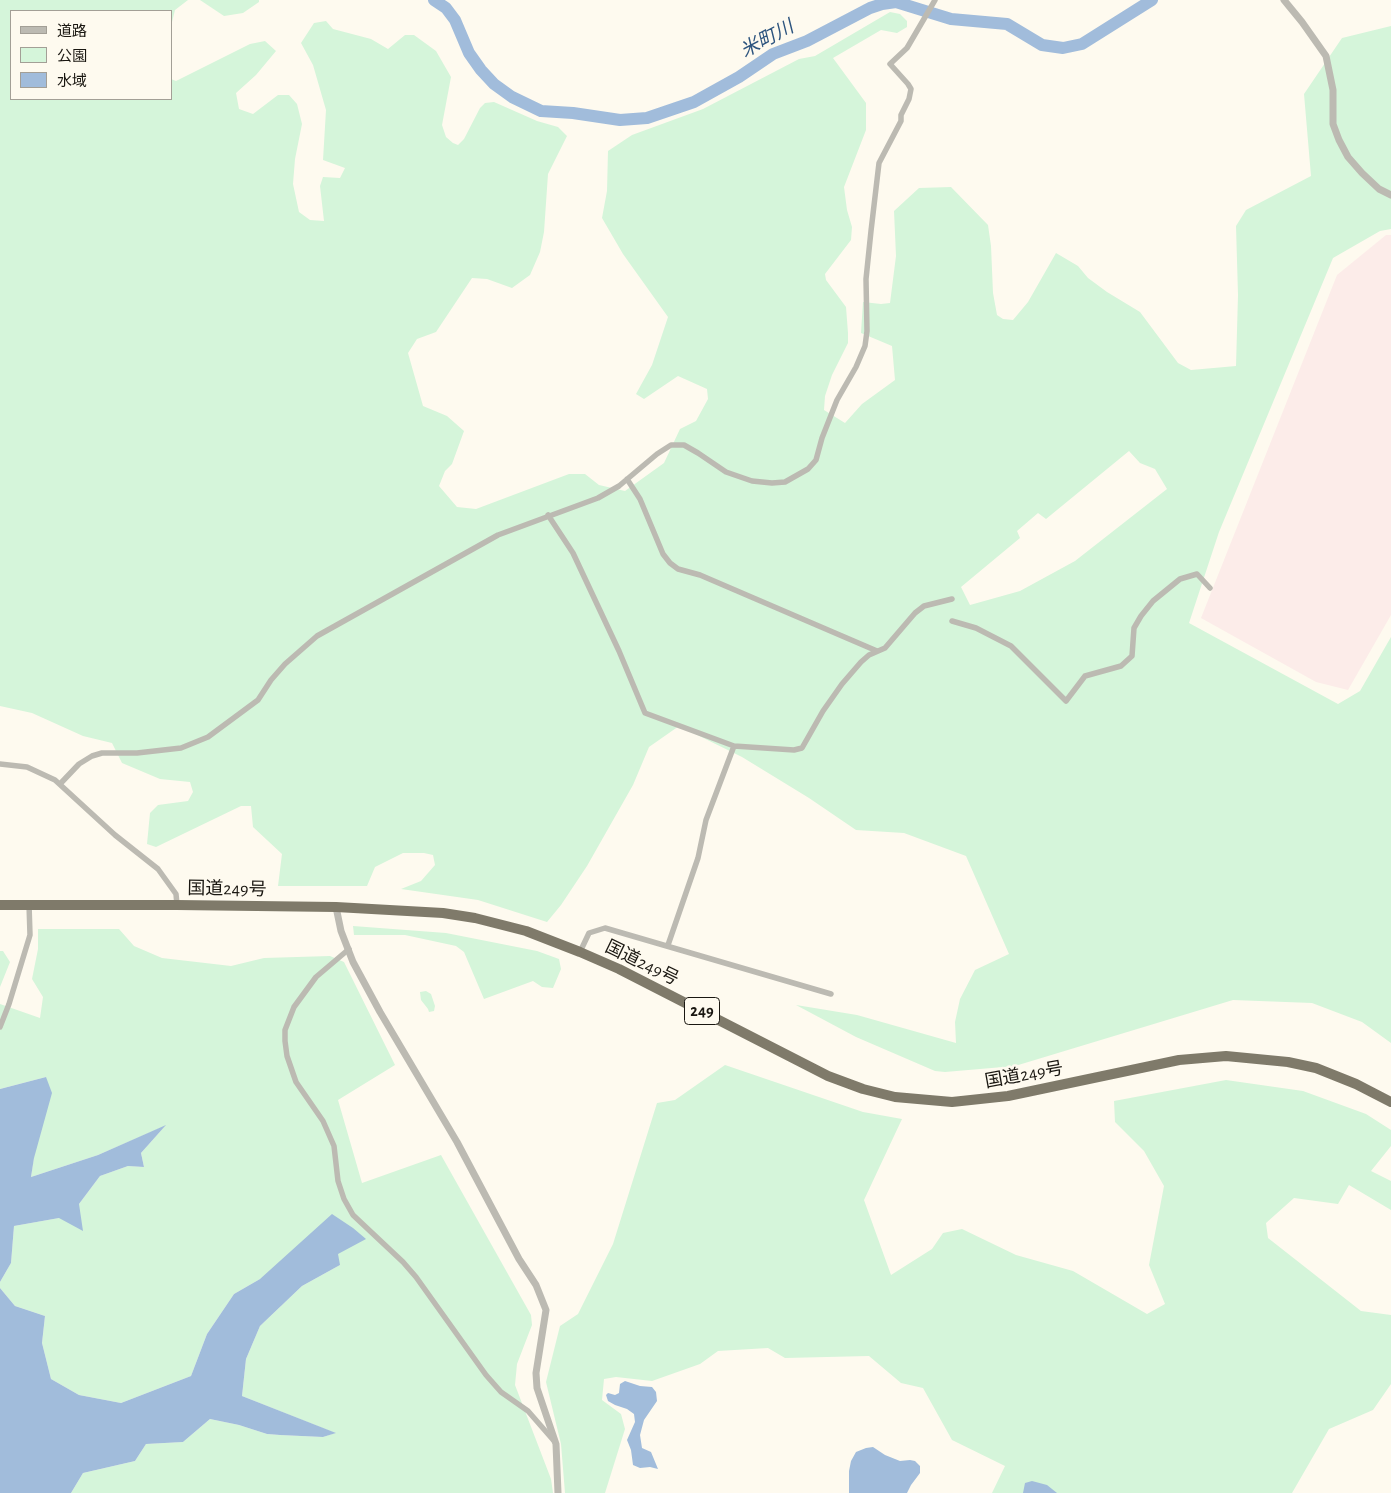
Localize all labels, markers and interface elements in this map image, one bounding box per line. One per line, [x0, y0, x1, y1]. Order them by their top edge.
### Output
legend [10, 10, 172, 100]
water label: 米町川 [736, 16, 798, 62]
text: 道路 [57, 24, 87, 39]
text: 公園 [57, 49, 87, 64]
text: 水域 [57, 74, 87, 89]
street label: 国道249号 [187, 878, 267, 900]
street label: 国道249号 [602, 936, 682, 990]
road number: 249 [684, 998, 720, 1024]
street label: 国道249号 [983, 1057, 1065, 1093]

